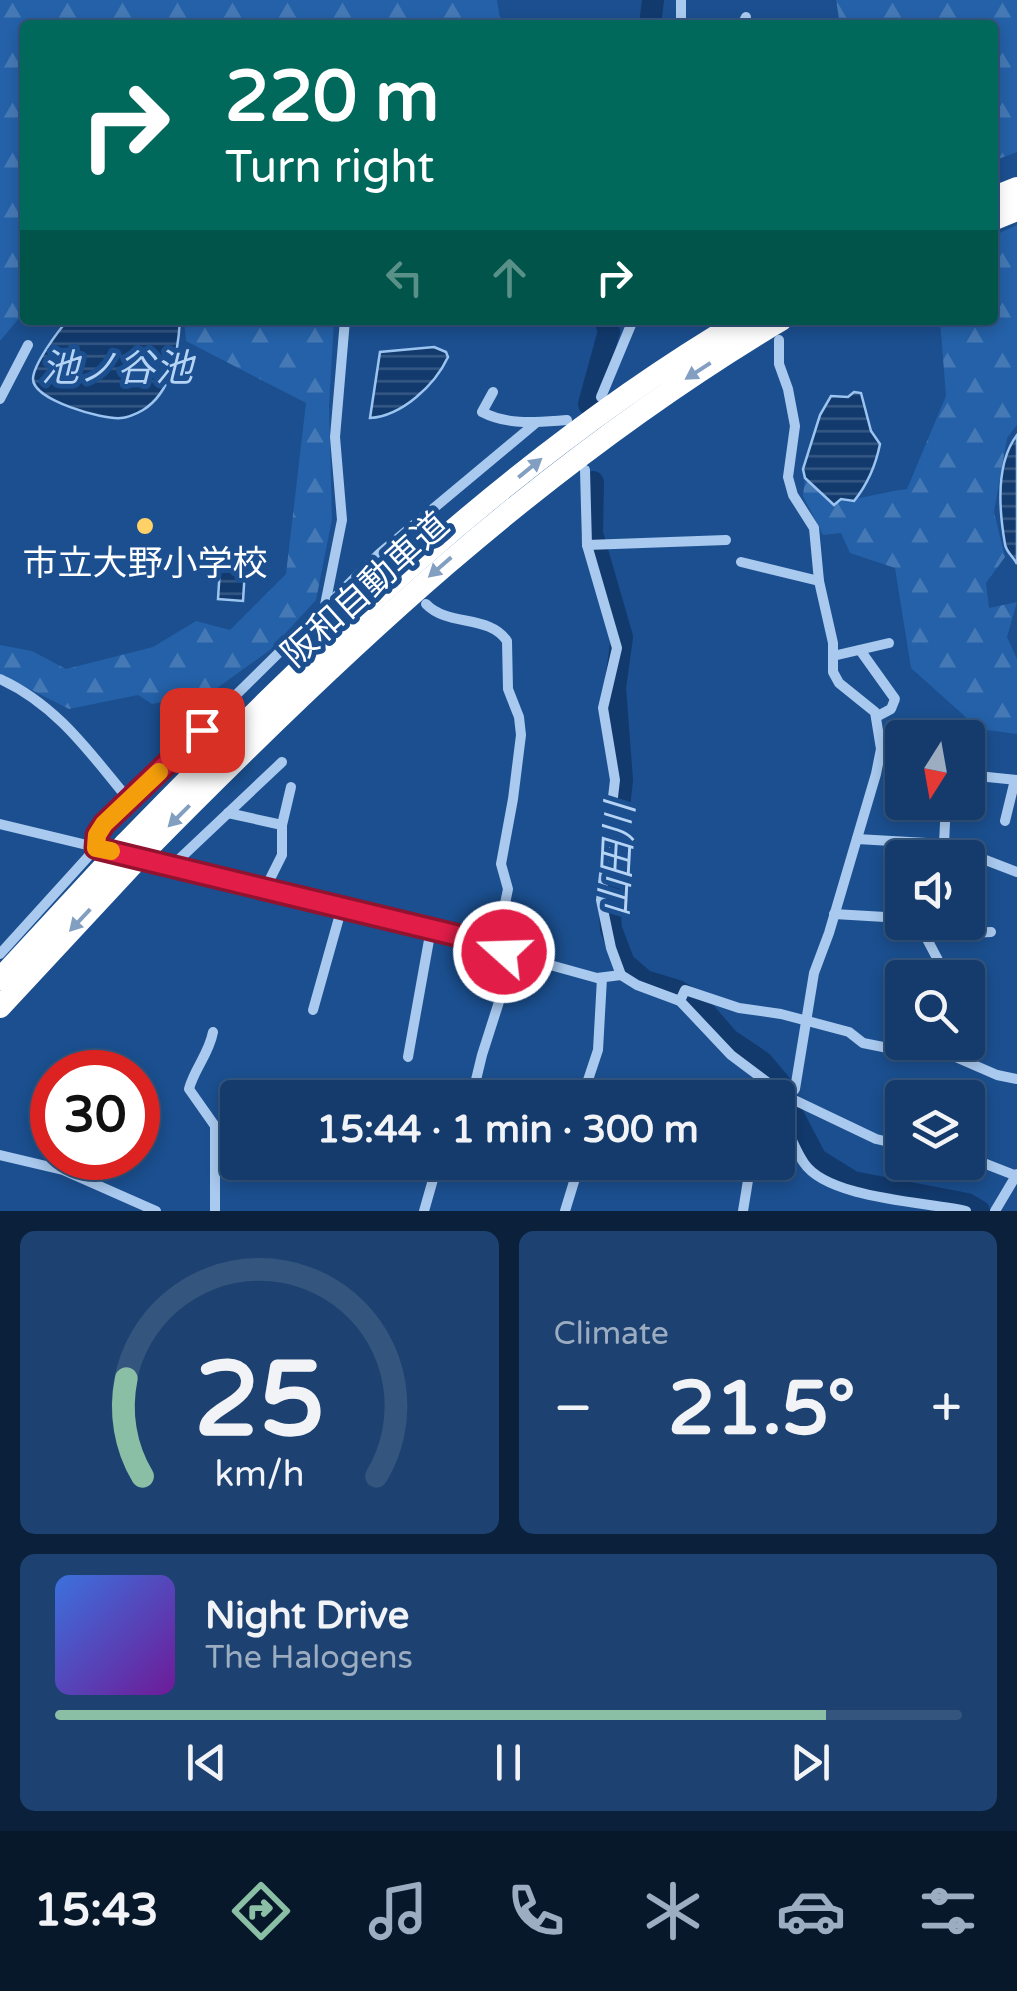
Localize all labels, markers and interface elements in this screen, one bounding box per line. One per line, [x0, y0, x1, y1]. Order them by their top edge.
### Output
text: 220 m [225, 56, 439, 140]
icon: right [60, 60, 190, 190]
text: Turn right [225, 141, 434, 195]
icon: left [377, 250, 432, 305]
icon: ahead [482, 250, 537, 305]
icon: right [587, 250, 642, 305]
water label: 池ノ谷池 [41, 346, 197, 392]
one-way arrow [685, 361, 712, 380]
one-way arrow [517, 458, 542, 479]
street label: 阪和自動車道 [274, 504, 458, 676]
marker: 市立大野小学校 [134, 515, 156, 537]
place label: 市立大野小学校 [22, 543, 268, 585]
one-way arrow [428, 556, 453, 578]
pin [160, 688, 245, 773]
icon: arrive [175, 703, 230, 758]
north arrow [885, 720, 985, 820]
map controls [885, 720, 985, 1180]
water label: 山田川 [592, 798, 644, 918]
one-way arrow [168, 803, 192, 827]
button: sound [885, 840, 985, 940]
position arrow [452, 900, 556, 1004]
one-way arrow [69, 908, 92, 932]
button: search [885, 960, 985, 1060]
speed limit sign: 30 [30, 1050, 160, 1180]
button: layers [885, 1080, 985, 1180]
text: 15:44 · 1 min · 300 m [316, 1107, 699, 1153]
text: Climate [554, 1315, 669, 1353]
text: 25 [194, 1339, 325, 1464]
text: 21.5° [668, 1364, 856, 1454]
text: − [554, 1376, 593, 1442]
text: + [931, 1376, 962, 1442]
text: km/h [214, 1453, 304, 1496]
text: Night Drive [205, 1593, 409, 1639]
text: The Halogens [205, 1639, 413, 1677]
icon: previous [179, 1735, 234, 1790]
icon: pause [481, 1735, 536, 1790]
icon: next [783, 1735, 838, 1790]
icon: directions [226, 1876, 296, 1946]
icon: music [363, 1876, 433, 1946]
icon: phone [501, 1876, 571, 1946]
icon: climate [638, 1876, 708, 1946]
icon: car [776, 1876, 846, 1946]
icon: filters [913, 1876, 983, 1946]
text: 15:43 [34, 1884, 158, 1938]

